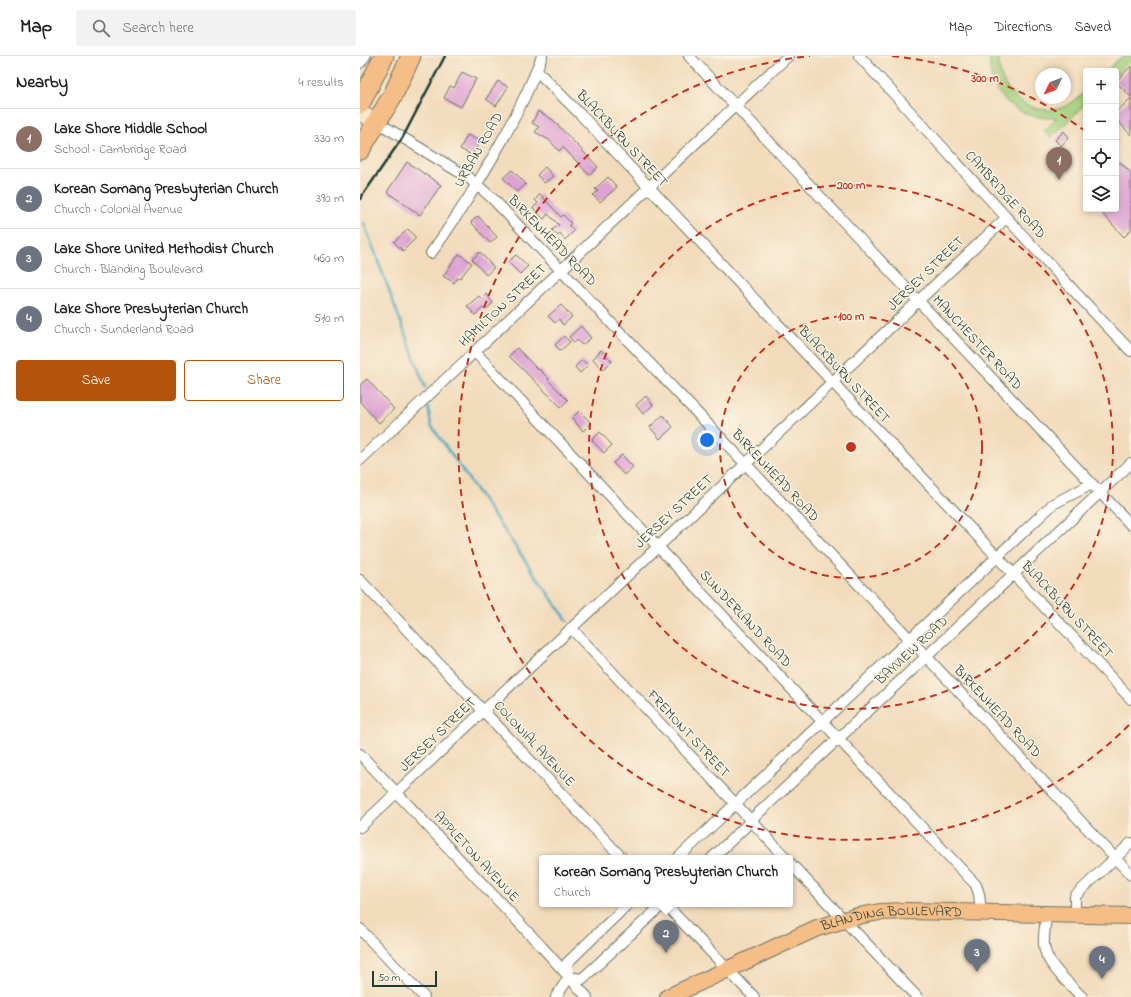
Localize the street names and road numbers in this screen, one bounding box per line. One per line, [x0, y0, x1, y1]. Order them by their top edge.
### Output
street label: BLACKBURN STREET [571, 85, 673, 192]
street label: URBAN ROAD [449, 109, 509, 191]
street label: CAMBRIDGE ROAD [960, 146, 1050, 244]
street label: BIRKENHEAD ROAD [502, 190, 601, 292]
street label: JERSEY STREET [883, 232, 969, 316]
street label: HAMILTON STREET [454, 260, 552, 352]
street label: MANCHESTER ROAD [927, 291, 1027, 395]
street label: BLACKBURN STREET [793, 321, 895, 428]
street label: BIRKENHEAD ROAD [726, 424, 824, 527]
street label: JERSEY STREET [630, 470, 718, 554]
street label: BLACKBURN STREET [1016, 556, 1118, 663]
street label: SUNDERLAND ROAD [694, 565, 796, 673]
street label: BAYVIEW ROAD [870, 612, 953, 691]
street label: BIRKENHEAD ROAD [948, 660, 1046, 763]
street label: FREMONT STREET [641, 685, 734, 783]
street label: JERSEY STREET [395, 693, 481, 777]
street label: COLONIAL AVENUE [488, 696, 580, 792]
street label: APPLETON AVENUE [428, 807, 524, 907]
street label: BLANDING BOULEVARD [817, 900, 962, 937]

